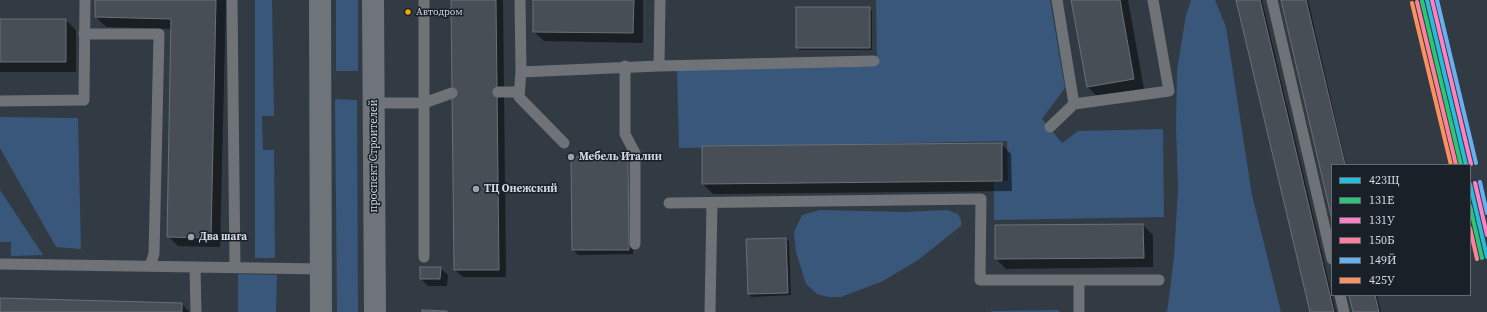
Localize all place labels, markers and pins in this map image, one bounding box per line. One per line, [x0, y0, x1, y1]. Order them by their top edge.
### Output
place label: Автодром [416, 6, 463, 18]
marker: Автодром [403, 7, 413, 17]
place label: Мебель Италии [579, 150, 662, 164]
marker: Мебель Италии [566, 152, 576, 162]
place label: ТЦ Онежский [484, 182, 558, 196]
marker: ТЦ Онежский [471, 184, 481, 194]
place label: Два шага [199, 230, 247, 244]
marker: Два шага [186, 232, 196, 242]

